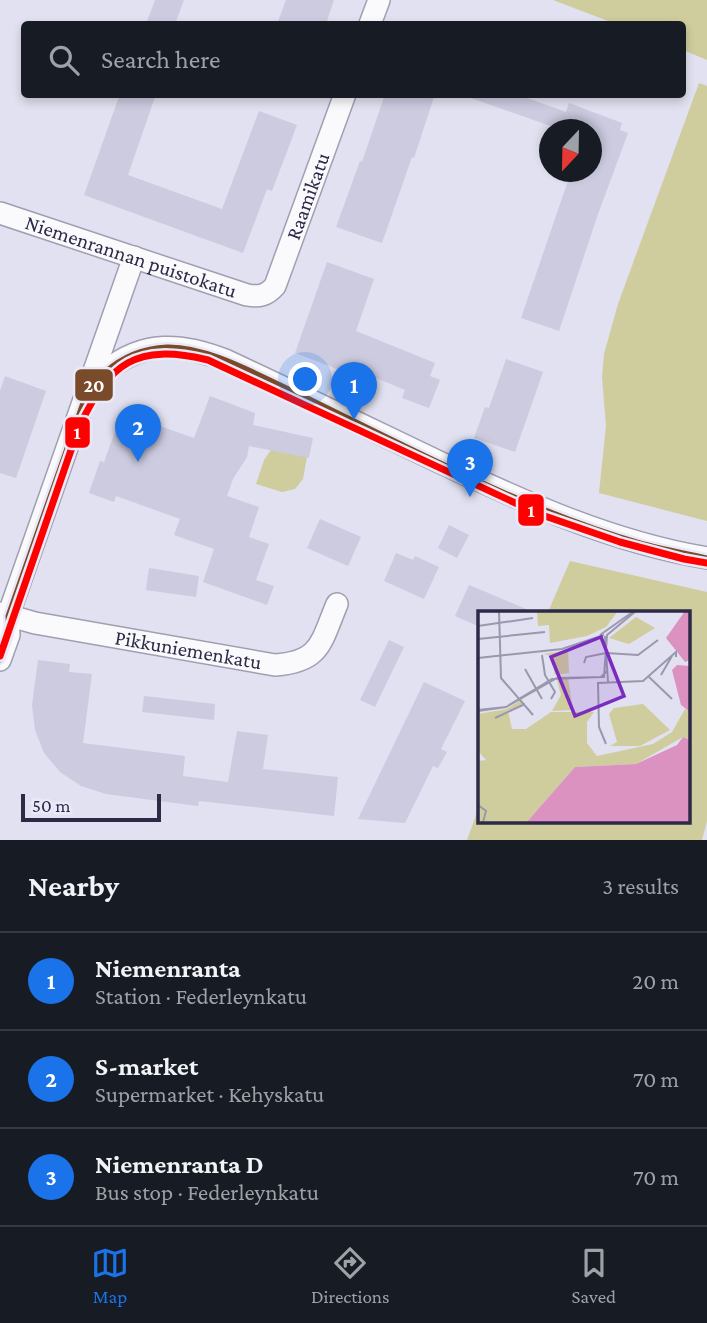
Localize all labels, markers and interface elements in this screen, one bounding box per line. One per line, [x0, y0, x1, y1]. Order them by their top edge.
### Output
search box [21, 21, 686, 98]
icon: search [45, 41, 83, 79]
text: Search here [101, 45, 220, 74]
north arrow [539, 119, 602, 182]
street label: Raamikatu [281, 149, 335, 243]
street label: Niemenrannan puistokatu [22, 210, 240, 303]
your location [288, 362, 322, 396]
pin: 1 [331, 362, 377, 420]
line badge: 20 [74, 368, 114, 402]
text: 20 [83, 375, 105, 396]
pin: 2 [115, 404, 161, 462]
line badge: 1 [64, 416, 91, 449]
text: 1 [73, 422, 81, 443]
pin: 3 [447, 439, 493, 497]
line badge: 1 [517, 493, 545, 527]
text: 1 [527, 500, 535, 521]
inset map [478, 611, 690, 822]
street label: Pikkuniemenkatu [113, 625, 263, 674]
scale bar [21, 791, 161, 823]
text: 50 m [32, 795, 71, 816]
text: Nearby [28, 869, 119, 902]
text: 3 results [602, 873, 679, 899]
text: Niemenranta [95, 954, 241, 983]
text: 1 [47, 968, 55, 994]
text: 20 m [632, 968, 679, 994]
text: Station · Federleynkatu [95, 983, 307, 1009]
text: S-market [95, 1052, 198, 1081]
text: 2 [45, 1066, 57, 1092]
text: 70 m [633, 1066, 679, 1092]
text: Supermarket · Kehyskatu [95, 1081, 324, 1107]
text: Niemenranta D [95, 1150, 264, 1179]
text: 3 [45, 1164, 57, 1190]
text: 70 m [633, 1164, 679, 1190]
text: Bus stop · Federleynkatu [95, 1179, 319, 1205]
tab: Map [91, 1244, 129, 1307]
tab: Directions [311, 1244, 390, 1307]
tab: Saved [571, 1244, 616, 1307]

